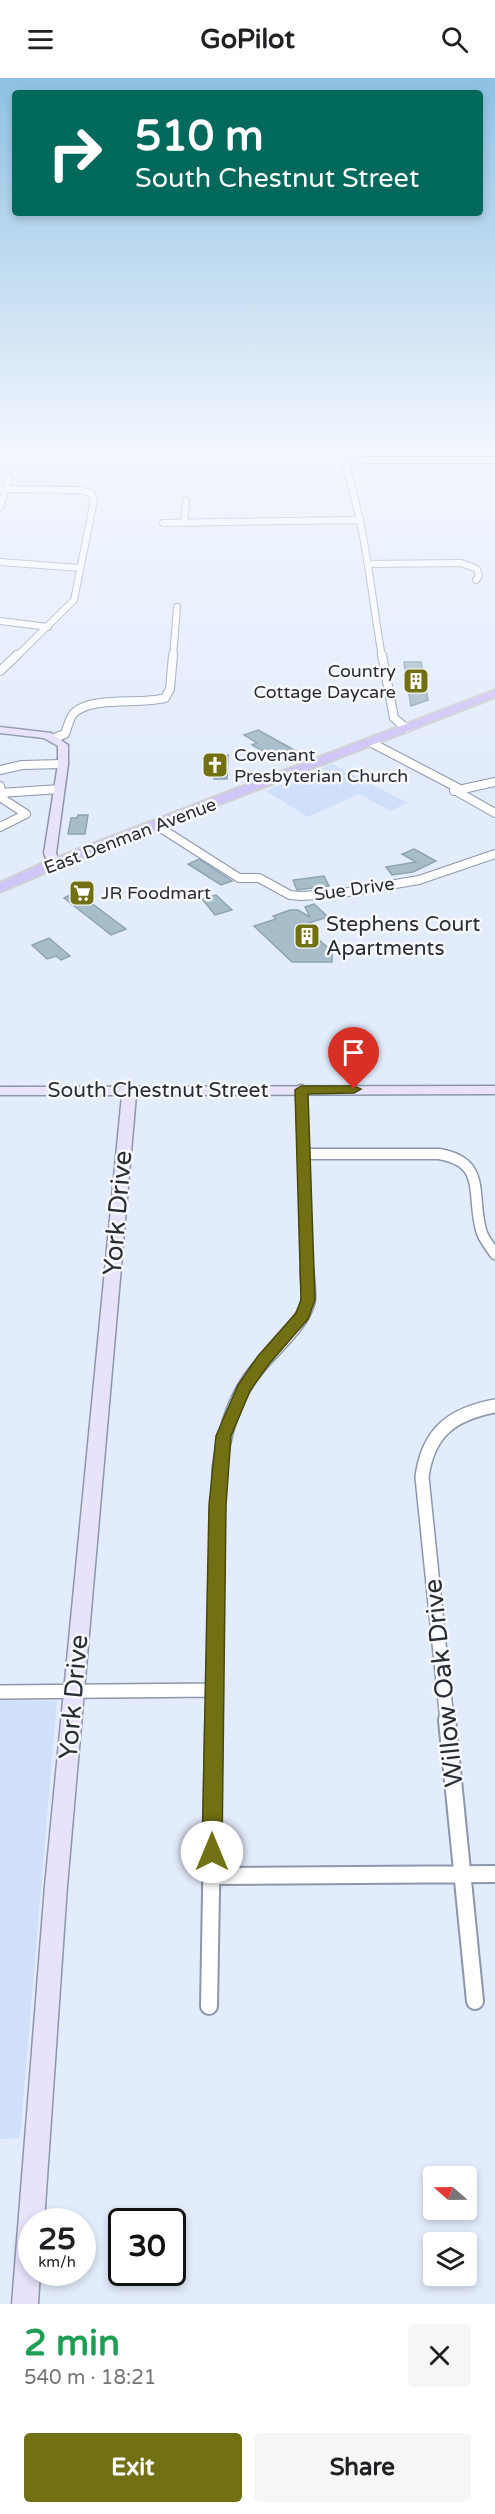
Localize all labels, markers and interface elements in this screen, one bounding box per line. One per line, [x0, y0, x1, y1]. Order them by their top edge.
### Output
icon: menu [24, 23, 57, 56]
text: GoPilot [200, 23, 295, 56]
icon: search [438, 23, 471, 56]
text: 510 m [135, 111, 264, 162]
icon: right [36, 114, 114, 192]
text: South Chestnut Street [135, 162, 419, 195]
place label: Country Cottage Daycare [253, 660, 396, 703]
building icon: Country Cottage Daycare [401, 666, 431, 696]
place label: Covenant Presbyterian Church [234, 744, 408, 787]
church icon: Covenant Presbyterian Church [200, 750, 230, 780]
street label: East Denman Avenue [41, 793, 219, 879]
street label: Sue Drive [312, 872, 396, 906]
supermarket icon: JR Foodmart [67, 878, 97, 908]
place label: JR Foodmart [101, 882, 211, 904]
place label: Stephens Court Apartments [326, 912, 480, 961]
building icon: Stephens Court Apartments [292, 921, 322, 951]
pin [328, 1027, 379, 1089]
icon: arrive [337, 1036, 370, 1069]
street label: South Chestnut Street [47, 1078, 269, 1103]
street label: York Drive [97, 1149, 138, 1277]
street label: Willow Oak Drive [417, 1577, 470, 1788]
street label: York Drive [53, 1633, 94, 1761]
position arrow [180, 1820, 244, 1884]
north arrow [423, 2166, 477, 2220]
map controls [423, 2166, 477, 2286]
speed limit sign: 30 [108, 2208, 186, 2286]
text: 25 [38, 2221, 76, 2258]
button: layers [423, 2232, 477, 2286]
text: km/h [38, 2253, 76, 2271]
text: 2 min [24, 2322, 120, 2365]
button: close [408, 2324, 471, 2387]
text: 540 m · 18:21 [24, 2366, 156, 2390]
button: Exit [24, 2433, 242, 2502]
button: Share [254, 2433, 471, 2502]

